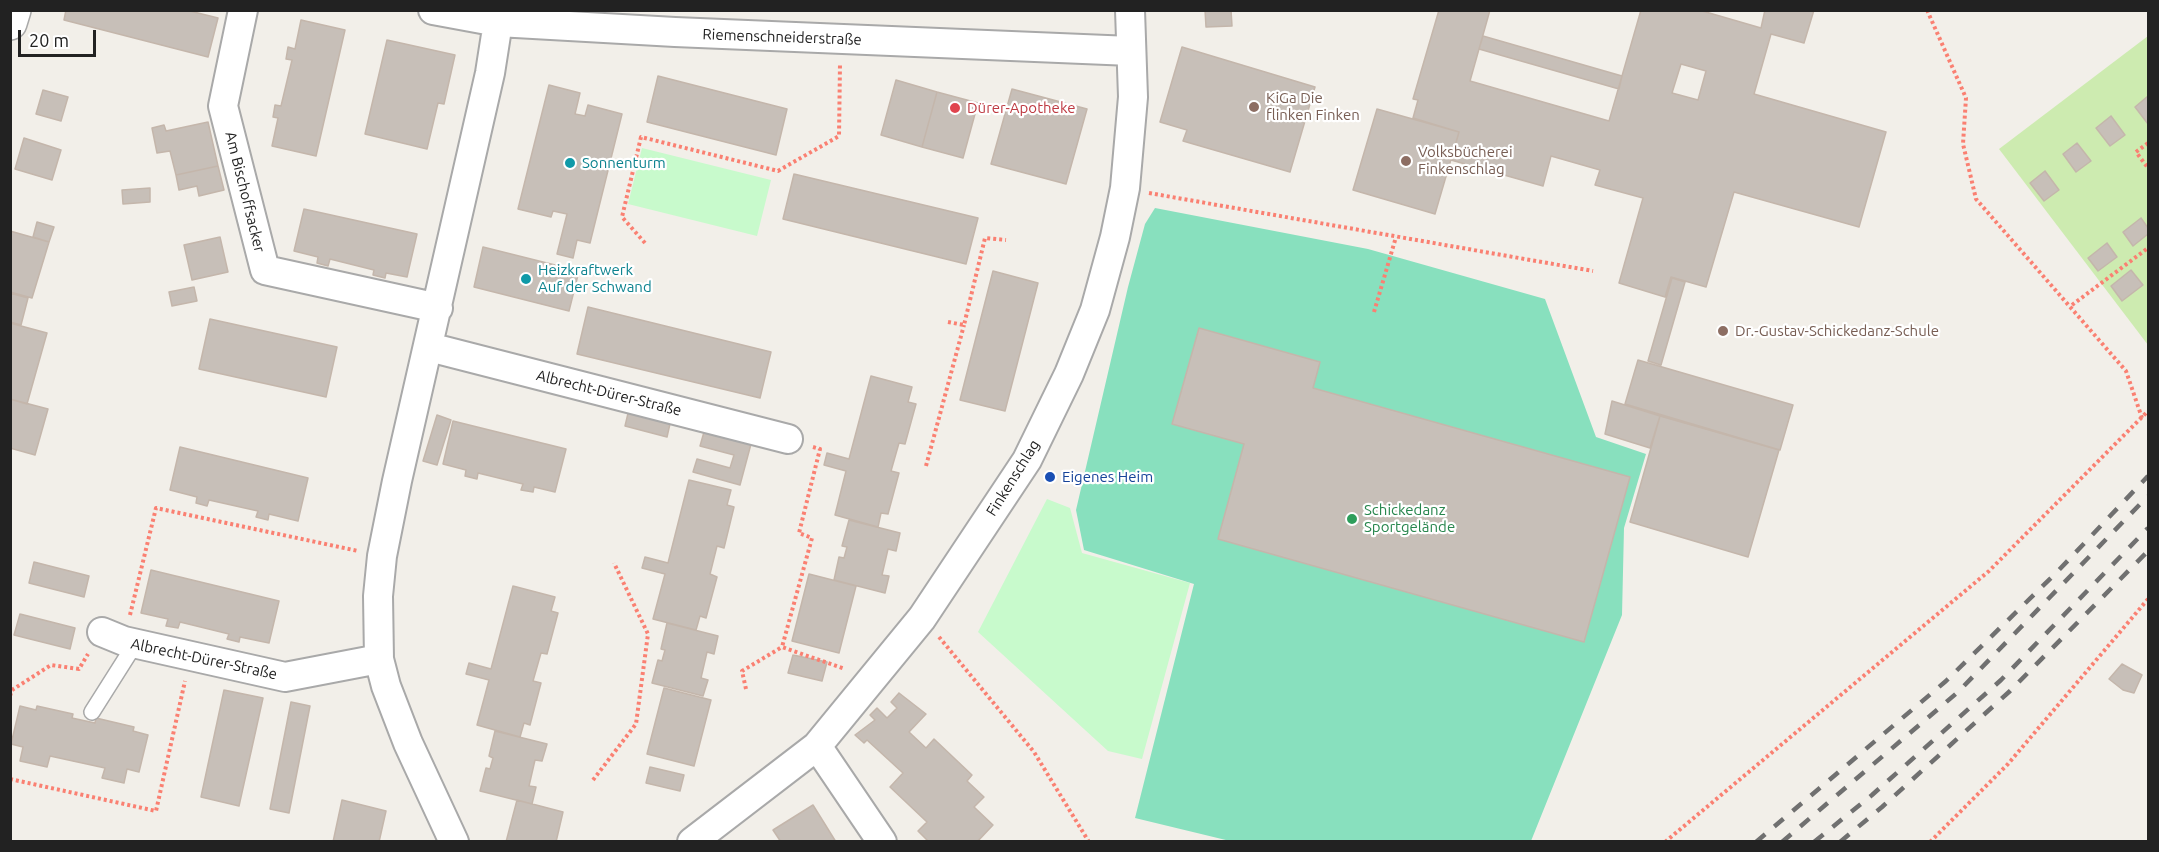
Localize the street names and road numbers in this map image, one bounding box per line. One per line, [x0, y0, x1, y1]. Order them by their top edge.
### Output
street label: Riemenschneiderstraße [702, 25, 862, 49]
street label: Am Bischoffsacker [221, 130, 269, 254]
street label: Albrecht-Dürer-Straße [534, 366, 684, 420]
street label: Finkenschlag [982, 437, 1044, 519]
street label: Albrecht-Dürer-Straße [129, 635, 279, 683]

